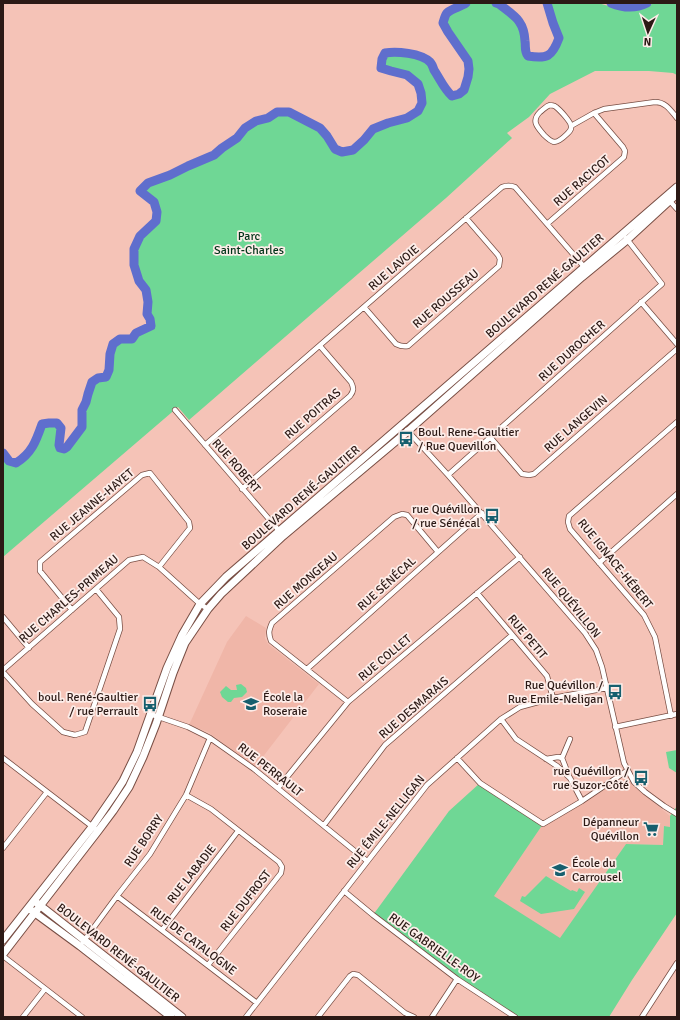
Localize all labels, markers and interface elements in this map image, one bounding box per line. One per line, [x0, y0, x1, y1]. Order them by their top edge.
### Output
north arrow [628, 12, 668, 52]
text: N [643, 35, 652, 48]
street label: RUE RACICOT [551, 152, 614, 210]
park label: Parc Saint-Charles [214, 229, 284, 258]
street label: BOULEVARD RENÉ-GAULTIER [483, 231, 607, 341]
street label: RUE LAVOIE [366, 242, 423, 294]
street label: RUE ROUSSEAU [410, 266, 482, 332]
street label: RUE DUROCHER [536, 317, 608, 385]
street label: RUE POITRAS [282, 385, 345, 443]
street label: RUE LANGEVIN [541, 392, 611, 456]
place label: Boul. Rene-Gaultier / Rue Quevillon [418, 425, 519, 454]
bus stop icon: Boul. Rene-Gaultier / Rue Quevillon [397, 430, 415, 448]
street label: RUE ROBERT [209, 436, 264, 496]
street label: BOULEVARD RENÉ-GAULTIER [239, 443, 363, 553]
street label: RUE JEANNE-HAYET [47, 465, 137, 544]
place label: rue Quévillon / rue Sénécal [412, 502, 480, 531]
bus stop icon: rue Quévillon / rue Sénécal [483, 507, 501, 525]
street label: RUE IGNACE-HÉBERT [574, 516, 656, 612]
street label: RUE MONGEAU [271, 549, 341, 613]
street label: RUE CHARLES-PRIMEAU [16, 552, 122, 646]
street label: RUE SÉNÉCAL [355, 554, 419, 614]
street label: RUE QUÉVILLON [538, 565, 604, 641]
street label: RUE PETIT [504, 612, 550, 662]
street label: RUE COLLET [355, 631, 415, 684]
street label: RUE DESMARAIS [376, 673, 452, 742]
place label: Rue Quévillon / Rue Emile-Neligan [508, 678, 603, 707]
bus stop icon: Rue Quévillon / Rue Emile-Neligan [606, 683, 624, 701]
place label: boul. René-Gaultier / rue Perrault [38, 690, 139, 719]
place label: École la Roseraie [263, 690, 307, 719]
bus stop icon: boul. René-Gaultier / rue Perrault [141, 695, 159, 713]
school or university icon: École la Roseraie [242, 695, 260, 713]
street label: RUE PERRAULT [234, 740, 306, 800]
place label: rue Quévillon / rue Suzor-Côté [553, 764, 629, 793]
bus stop icon: rue Quévillon / rue Suzor-Côté [632, 769, 650, 787]
street label: RUE ÉMILE-NELLIGAN [344, 772, 428, 872]
street label: RUE BORRY [121, 812, 167, 870]
place label: Dépanneur Quévillon [583, 815, 640, 844]
supermarket icon: Dépanneur Quévillon [642, 820, 660, 838]
street label: RUE LABADIE [164, 841, 220, 906]
place label: École du Carrousel [572, 856, 622, 885]
school or university icon: École du Carrousel [551, 861, 569, 879]
street label: RUE DUFROST [217, 867, 275, 935]
street label: BOULEVARD RENÉ-GAULTIER [54, 900, 182, 1006]
street label: RUE DE CATALOGNE [147, 904, 239, 979]
street label: RUE GABRIELLE-ROY [386, 910, 482, 986]

